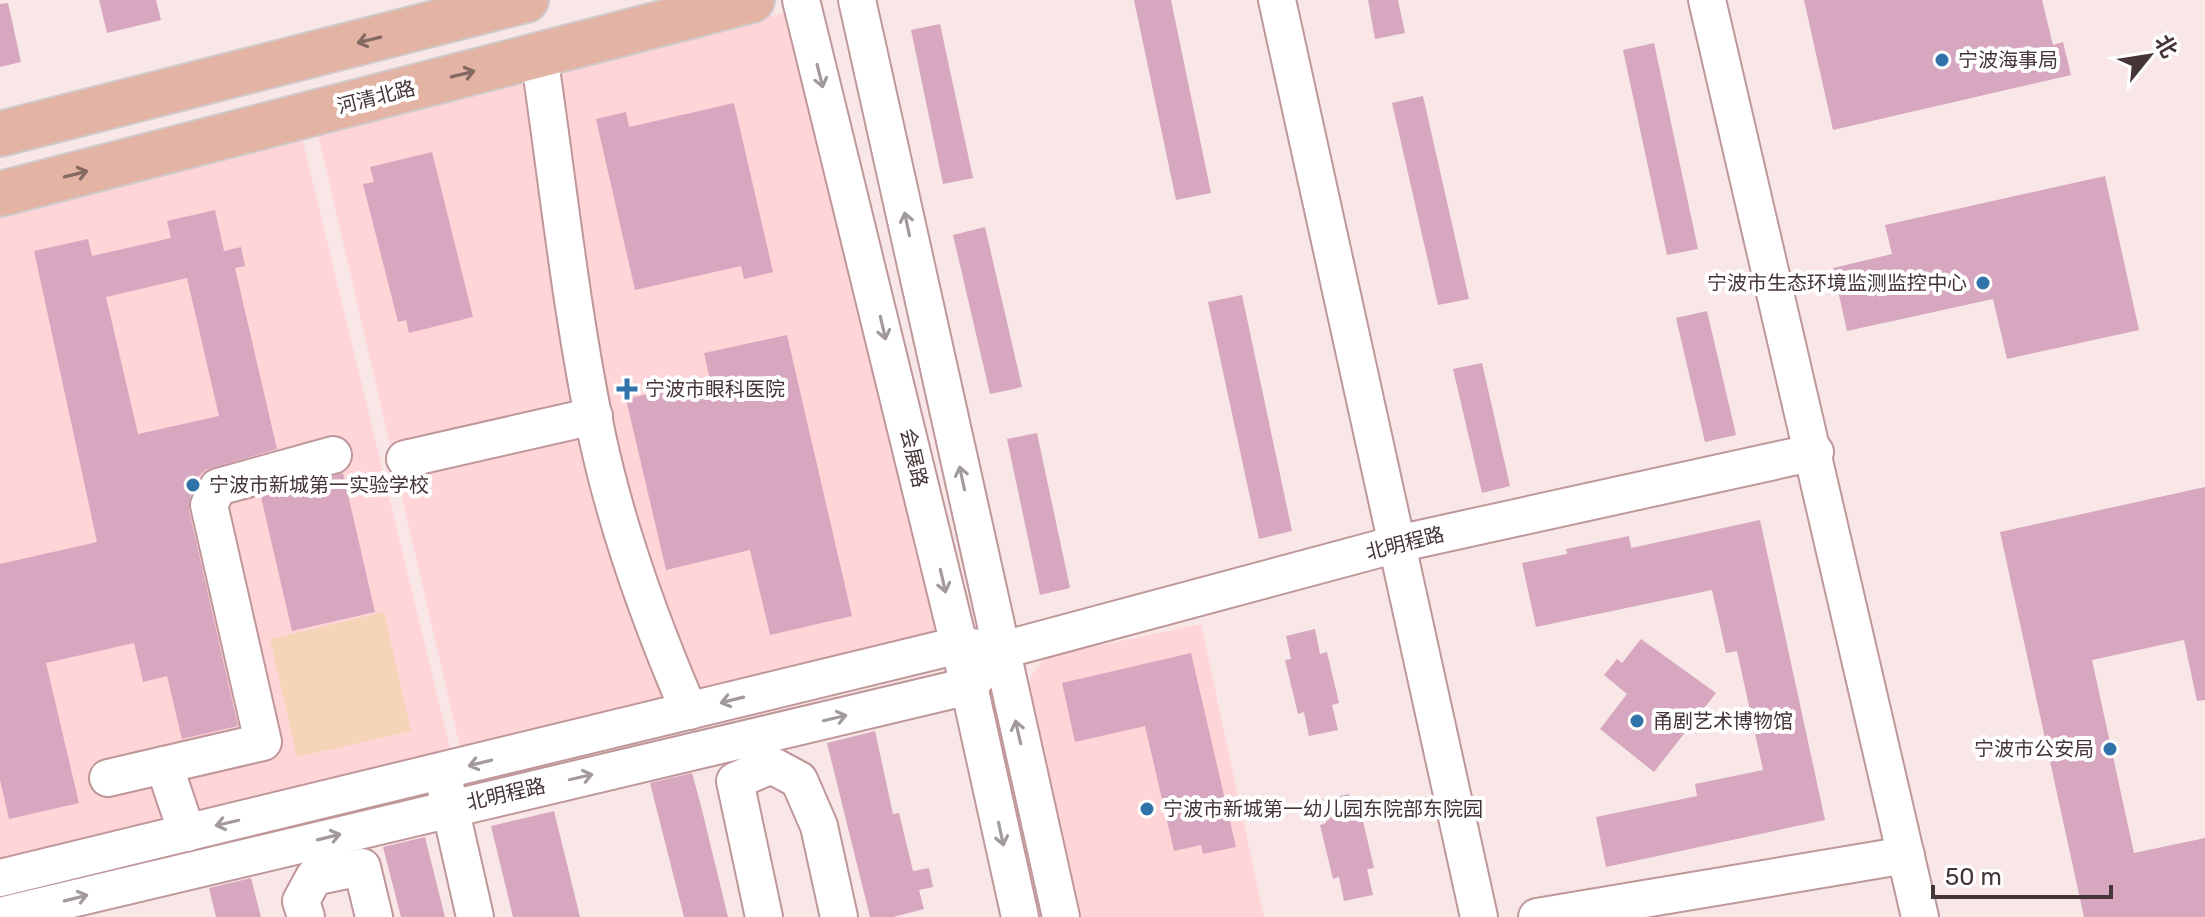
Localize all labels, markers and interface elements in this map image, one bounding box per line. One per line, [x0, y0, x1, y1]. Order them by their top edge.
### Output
north arrow [2109, 16, 2189, 96]
text: 北 [2149, 30, 2183, 63]
one-way arrow [356, 33, 382, 48]
place label: 宁波海事局 [1958, 48, 2058, 72]
marker: 宁波海事局 [1933, 51, 1951, 69]
one-way arrow [814, 62, 829, 88]
one-way arrow [449, 66, 475, 81]
street label: 河清北路 [334, 76, 418, 118]
one-way arrow [62, 166, 88, 181]
one-way arrow [899, 212, 914, 237]
place label: 宁波市生态环境监测监控中心 [1707, 271, 1967, 295]
marker: 宁波市生态环境监测监控中心 [1974, 274, 1992, 292]
one-way arrow [876, 315, 891, 340]
place label: 宁波市眼科医院 [645, 377, 785, 401]
marker: 宁波市眼科医院 [616, 378, 638, 400]
street label: 会展路 [896, 426, 932, 490]
one-way arrow [954, 466, 969, 491]
place label: 宁波市新城第一实验学校 [209, 473, 429, 497]
marker: 宁波市新城第一实验学校 [184, 476, 202, 494]
street label: 北明程路 [1363, 522, 1447, 564]
one-way arrow [937, 568, 952, 593]
one-way arrow [720, 694, 746, 709]
one-way arrow [821, 709, 847, 724]
place label: 甬剧艺术博物馆 [1653, 709, 1793, 733]
marker: 甬剧艺术博物馆 [1628, 712, 1646, 730]
one-way arrow [1010, 720, 1025, 745]
place label: 宁波市公安局 [1974, 737, 2094, 761]
marker: 宁波市公安局 [2101, 740, 2119, 758]
one-way arrow [467, 756, 493, 771]
one-way arrow [568, 769, 594, 784]
street label: 北明程路 [464, 773, 548, 815]
place label: 宁波市新城第一幼儿园东院部东院园 [1163, 797, 1483, 821]
marker: 宁波市新城第一幼儿园东院部东院园 [1138, 800, 1156, 818]
one-way arrow [215, 817, 240, 832]
one-way arrow [994, 821, 1009, 847]
one-way arrow [315, 829, 341, 844]
scale bar [1933, 849, 2111, 899]
text: 50 m [1945, 863, 2002, 891]
one-way arrow [62, 890, 88, 905]

